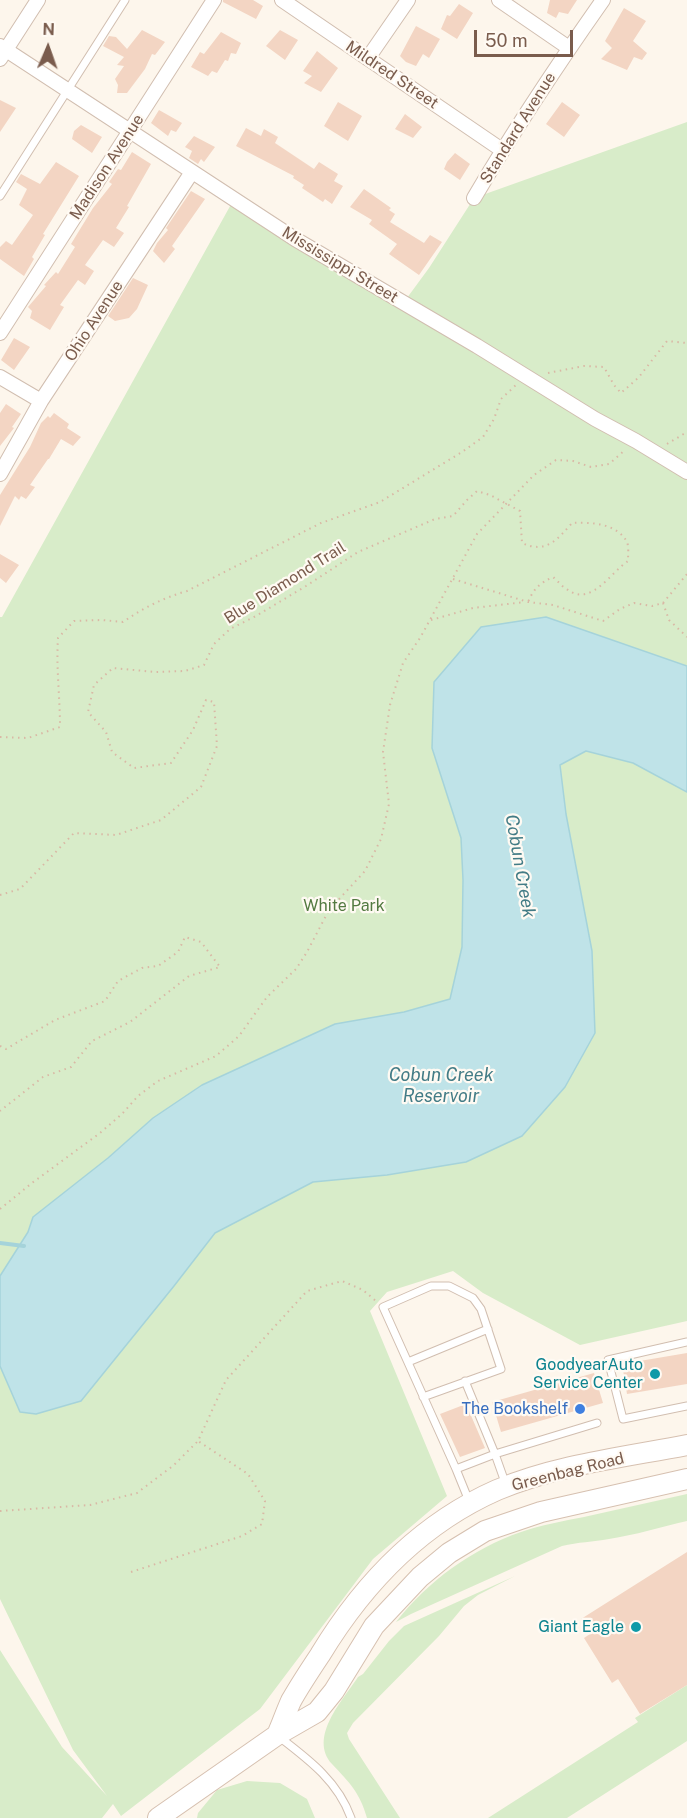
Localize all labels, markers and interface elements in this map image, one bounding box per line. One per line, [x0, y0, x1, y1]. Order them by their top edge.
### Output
north arrow [18, 18, 78, 78]
scale bar [477, 18, 576, 56]
text: N [42, 20, 55, 39]
text: 50 m [485, 30, 528, 51]
street label: Mildred Street [342, 37, 442, 113]
street label: Standard Avenue [476, 69, 560, 187]
street label: Madison Avenue [66, 111, 148, 223]
street label: Mississippi Street [278, 223, 402, 307]
street label: Ohio Avenue [61, 277, 127, 365]
street label: Blue Diamond Trail [221, 538, 349, 628]
water label: Cobun Creek [500, 813, 540, 919]
park label: White Park [303, 896, 385, 916]
water label: Cobun Creek Reservoir [389, 1064, 493, 1106]
place label: GoodyearAuto Service Center [533, 1355, 643, 1393]
marker: GoodyearAuto Service Center [648, 1367, 662, 1381]
place label: The Bookshelf [461, 1399, 568, 1419]
marker: The Bookshelf [573, 1402, 587, 1416]
street label: Greenbag Road [510, 1449, 626, 1495]
place label: Giant Eagle [538, 1617, 624, 1637]
marker: Giant Eagle [629, 1620, 643, 1634]

